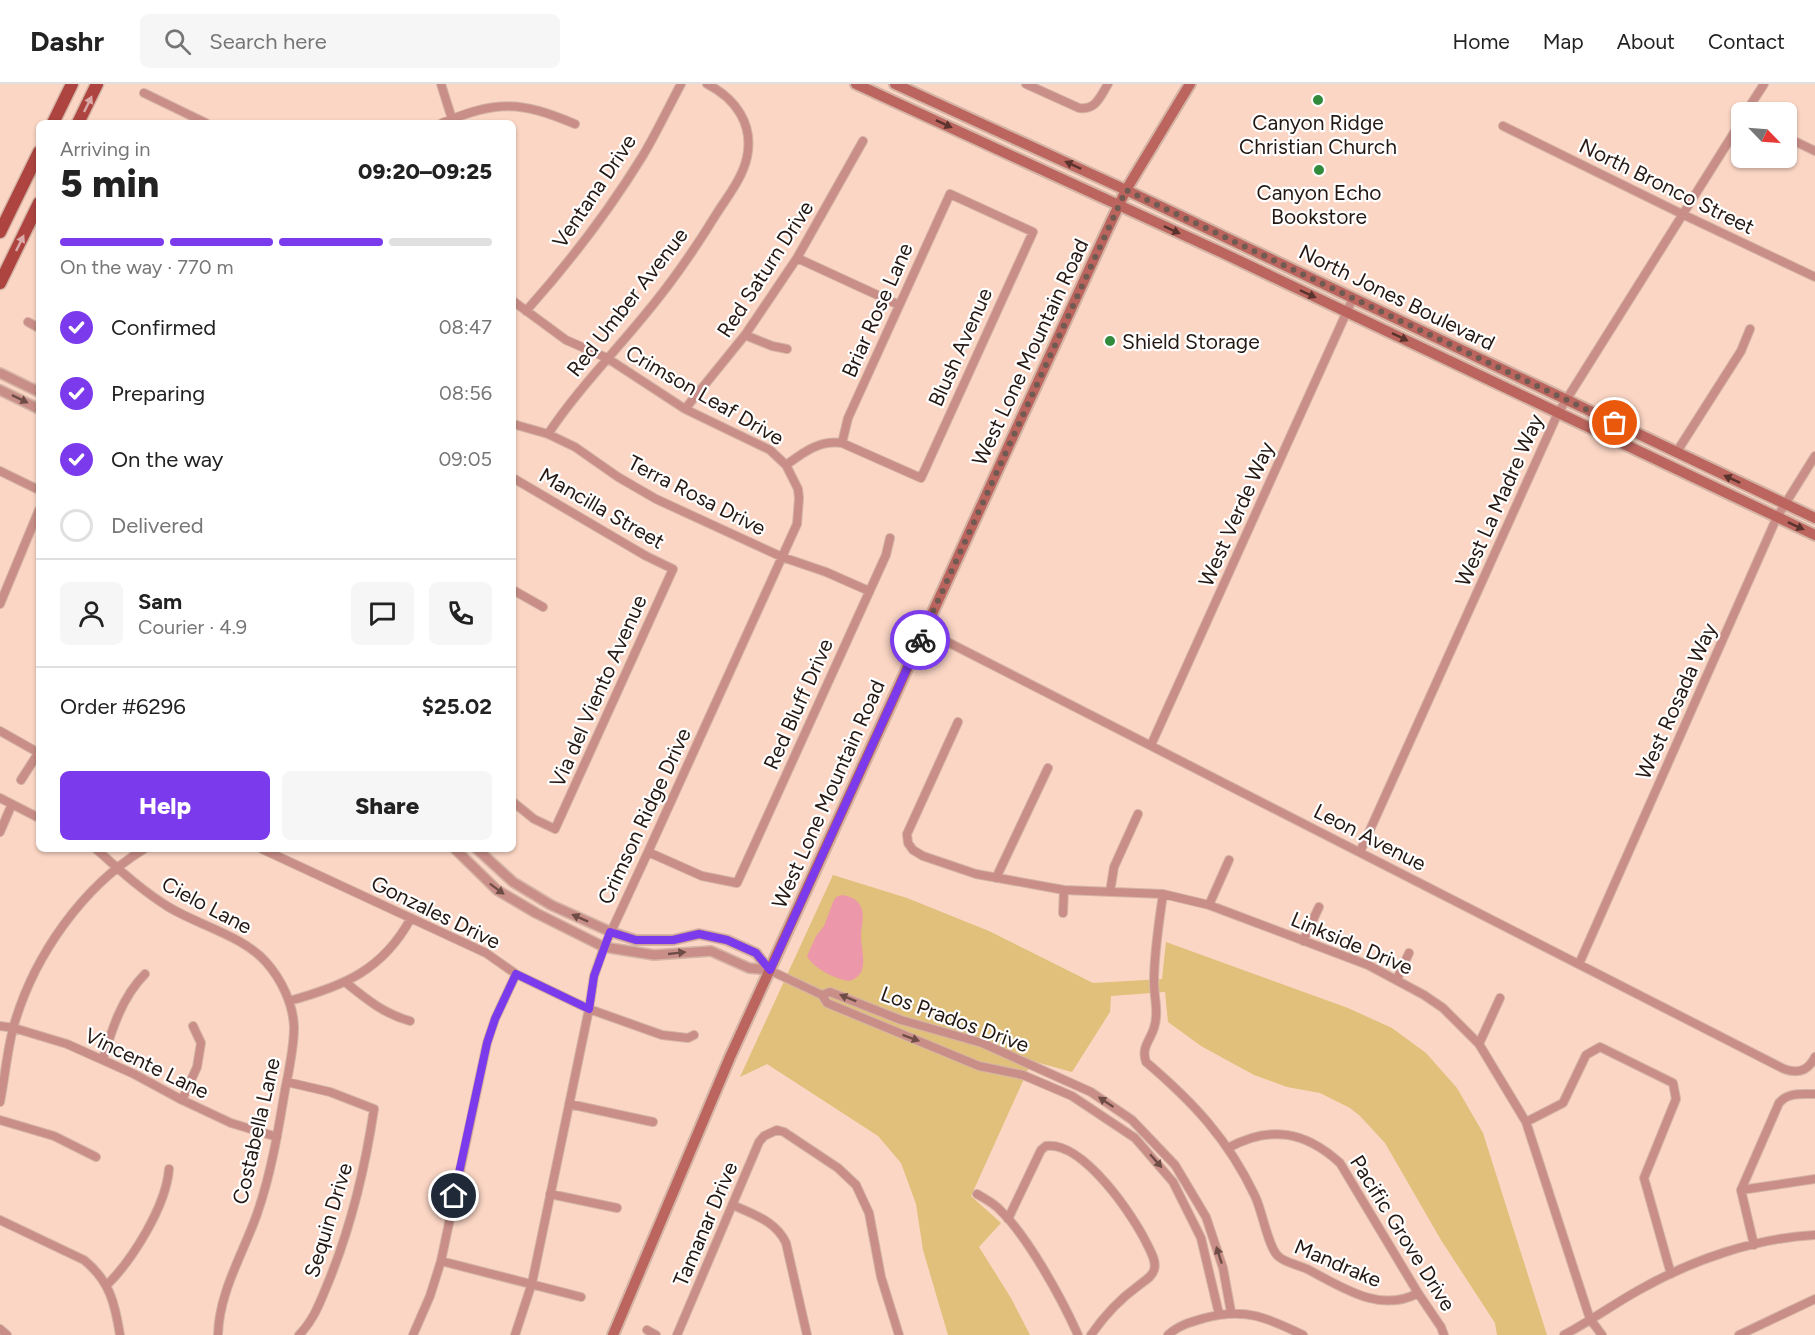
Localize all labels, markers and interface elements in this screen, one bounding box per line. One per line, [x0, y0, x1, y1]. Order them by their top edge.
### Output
search box [140, 14, 560, 68]
text: Dashr [30, 24, 104, 58]
icon: search [161, 25, 194, 58]
text: Search here [209, 28, 327, 55]
text: Home [1453, 29, 1510, 54]
text: Map [1543, 29, 1584, 54]
text: About [1617, 29, 1675, 54]
text: Contact [1708, 29, 1785, 54]
marker: Canyon Ridge Christian Church [1311, 93, 1325, 107]
one-way arrow [83, 95, 92, 112]
north arrow [1731, 102, 1797, 168]
map controls [1731, 102, 1797, 168]
place label: Canyon Ridge Christian Church [1239, 110, 1397, 159]
one-way arrow [935, 119, 953, 129]
street label: Ventana Drive [547, 129, 641, 253]
street label: North Bronco Street [1575, 133, 1759, 239]
text: Arriving in [60, 137, 150, 161]
text: 09:20–09:25 [358, 158, 492, 185]
text: 5 min [60, 160, 159, 207]
one-way arrow [1064, 161, 1081, 170]
marker: Canyon Echo Bookstore [1312, 163, 1326, 177]
place label: Canyon Echo Bookstore [1257, 180, 1382, 229]
street label: Red Saturn Drive [712, 196, 818, 342]
street label: Red Umber Avenue [561, 223, 693, 381]
one-way arrow [1163, 225, 1180, 234]
one-way arrow [15, 234, 24, 251]
street label: West Lone Mountain Road [966, 235, 1094, 469]
street label: Briar Rose Lane [836, 239, 918, 381]
street label: North Jones Boulevard [1295, 239, 1499, 355]
text: On the way · 770 m [60, 255, 233, 279]
street label: Blush Avenue [923, 284, 997, 410]
one-way arrow [1300, 289, 1317, 298]
icon: check [60, 311, 93, 344]
text: Confirmed [111, 314, 216, 341]
text: 08:47 [439, 315, 492, 339]
place label: Shield Storage [1122, 329, 1260, 354]
one-way arrow [1391, 332, 1409, 342]
marker: Shield Storage [1103, 334, 1117, 348]
street label: Crimson Leaf Drive [621, 340, 789, 450]
icon: check [60, 377, 93, 410]
text: Preparing [111, 380, 205, 407]
text: 08:56 [439, 381, 492, 405]
one-way arrow [11, 395, 28, 404]
pin [1589, 397, 1640, 448]
icon: bag [1598, 406, 1631, 439]
street label: West La Madre Way [1450, 410, 1548, 590]
street label: West Verde Way [1193, 438, 1279, 590]
icon: check [60, 443, 93, 476]
text: On the way [111, 446, 223, 473]
text: 09:05 [438, 447, 492, 471]
street label: Terra Rosa Drive [624, 449, 770, 541]
street label: Mancilla Street [535, 462, 669, 554]
one-way arrow [1723, 474, 1740, 483]
text: Delivered [111, 512, 204, 539]
one-way arrow [1788, 522, 1805, 531]
button: person [60, 582, 123, 645]
button: chat [351, 582, 414, 645]
button: phone [429, 582, 492, 645]
text: Sam [138, 588, 182, 615]
street label: Via del Viento Avenue [544, 591, 652, 791]
courier [890, 610, 950, 670]
text: Courier · 4.9 [138, 615, 247, 639]
street label: West Rosada Way [1630, 619, 1722, 783]
icon: bike [904, 624, 937, 657]
street label: Red Bluff Drive [758, 635, 838, 773]
street label: West Lone Mountain Road [766, 676, 890, 912]
text: Order #6296 [60, 693, 186, 720]
text: $25.02 [422, 693, 492, 720]
street label: Crimson Ridge Drive [592, 724, 696, 908]
button: Help [60, 771, 270, 840]
button: Share [282, 771, 492, 840]
street label: Leon Avenue [1310, 798, 1430, 876]
street label: Gonzales Drive [367, 870, 505, 954]
street label: Cielo Lane [158, 871, 256, 939]
one-way arrow [490, 882, 505, 894]
street label: Linkside Drive [1287, 906, 1417, 980]
one-way arrow [572, 914, 589, 923]
one-way arrow [667, 948, 686, 958]
street label: Los Prados Drive [877, 981, 1033, 1057]
one-way arrow [838, 993, 856, 1003]
street label: Vincente Lane [81, 1022, 213, 1104]
one-way arrow [902, 1034, 920, 1044]
street label: Costabella Lane [227, 1055, 285, 1207]
one-way arrow [1098, 1096, 1114, 1108]
street label: Pacific Grove Drive [1345, 1151, 1461, 1315]
one-way arrow [1149, 1153, 1162, 1168]
street label: Tamanar Drive [668, 1158, 742, 1290]
street label: Sequin Drive [299, 1160, 357, 1280]
pin [428, 1170, 479, 1221]
icon: home [437, 1179, 470, 1212]
street label: Mandrake [1291, 1234, 1385, 1292]
one-way arrow [1213, 1246, 1223, 1264]

